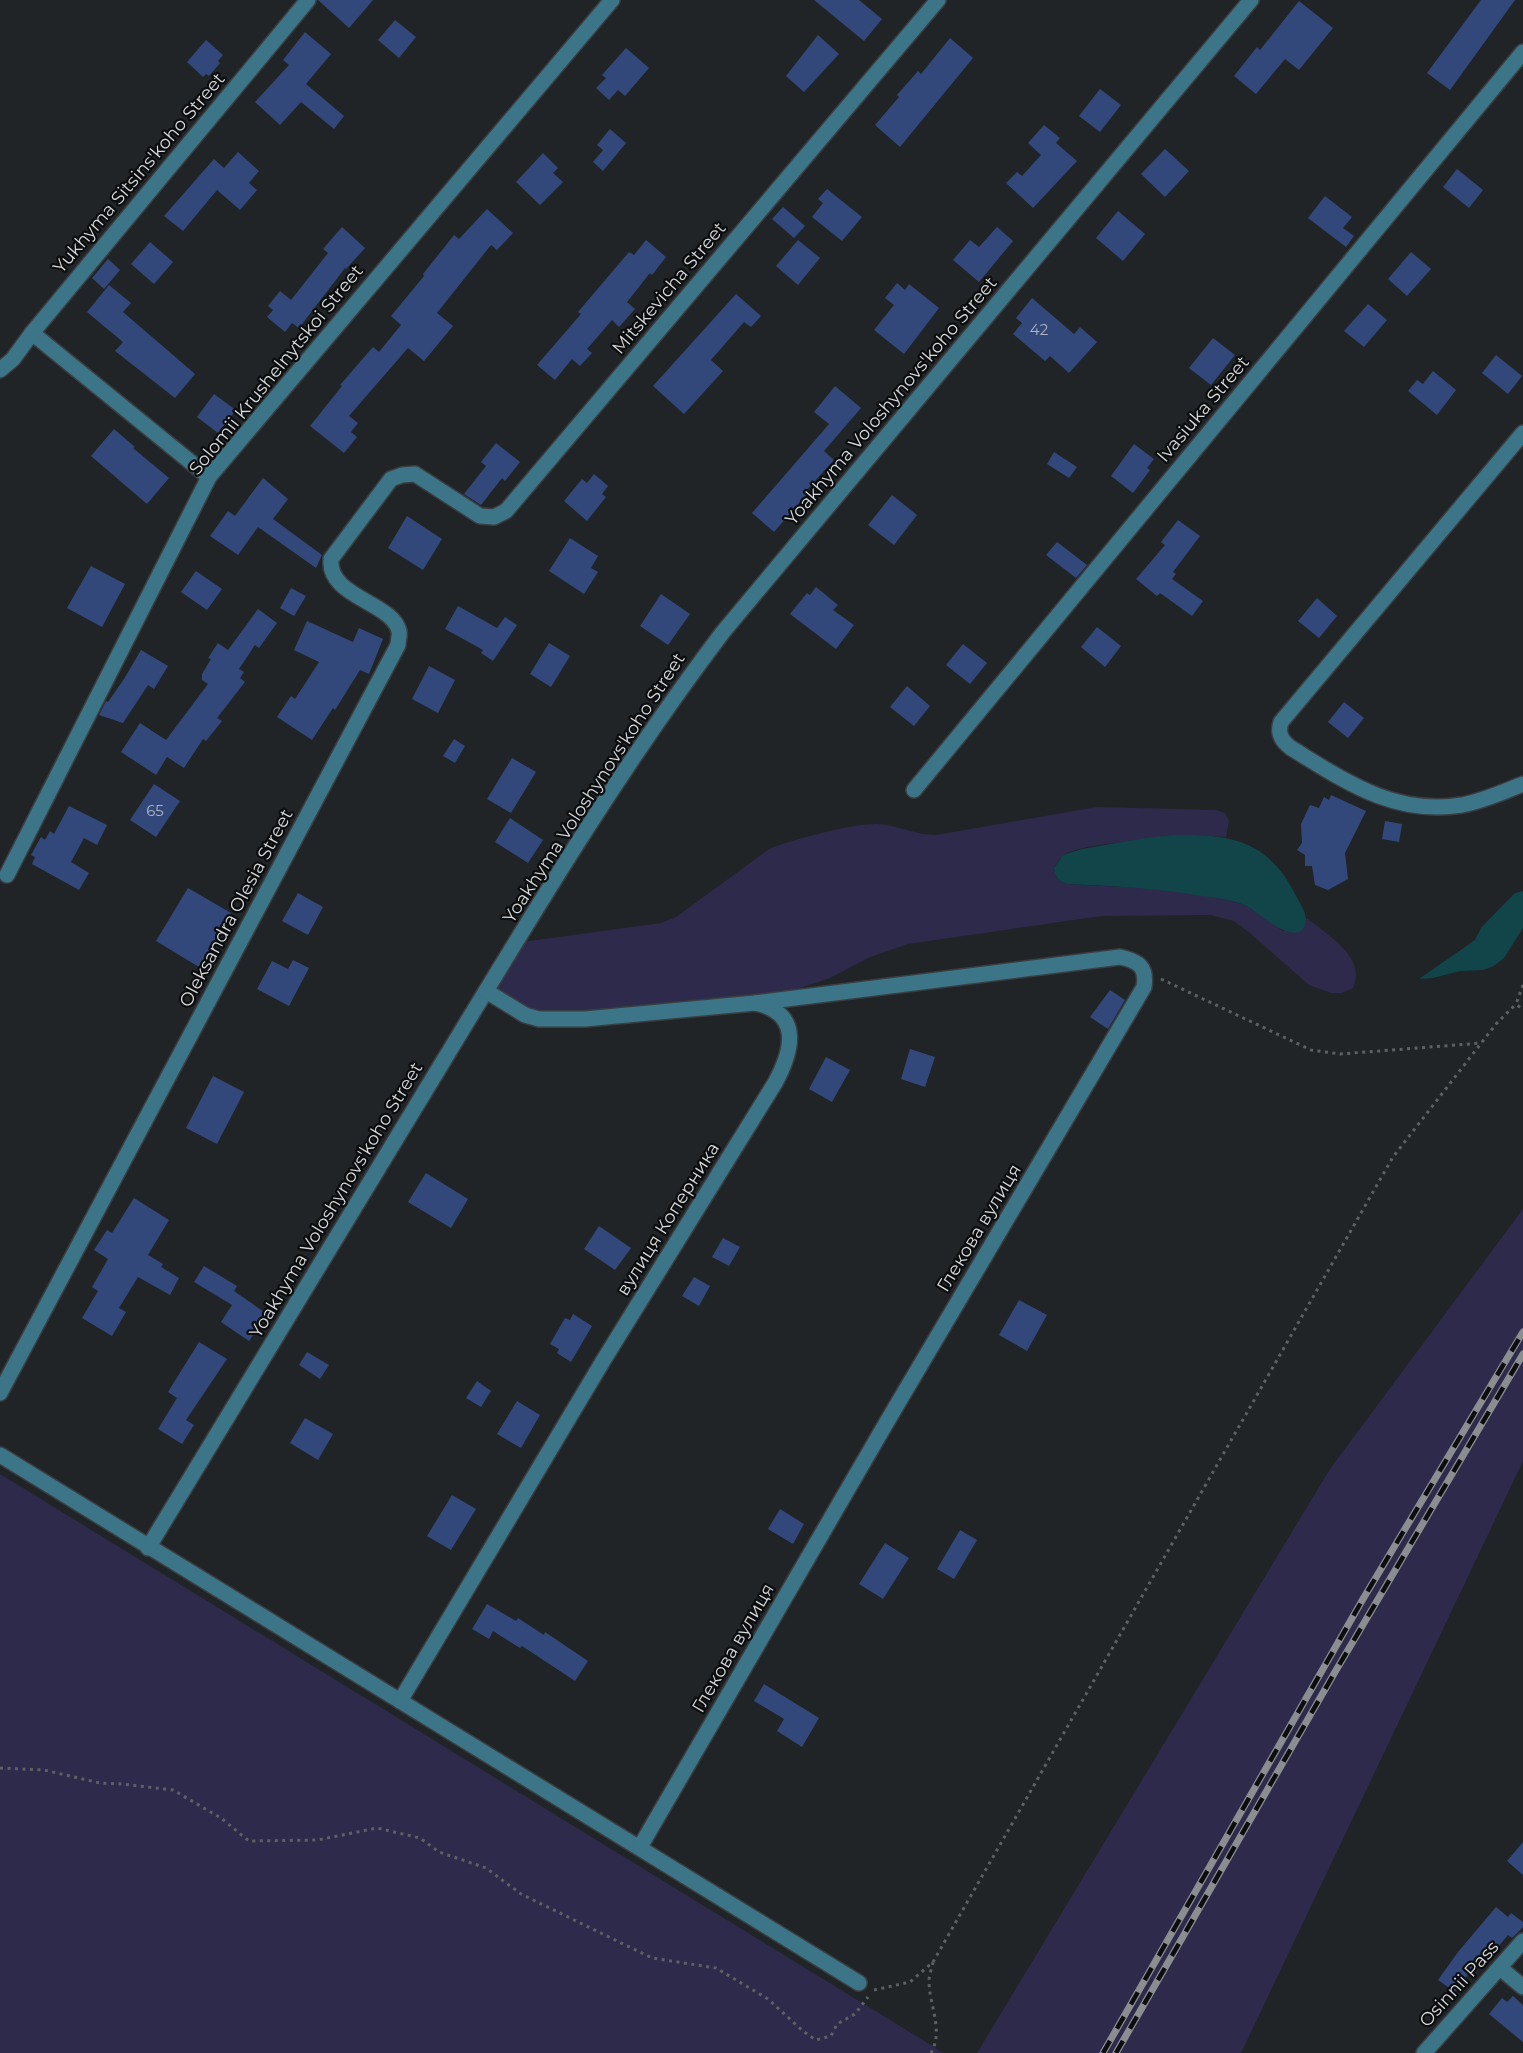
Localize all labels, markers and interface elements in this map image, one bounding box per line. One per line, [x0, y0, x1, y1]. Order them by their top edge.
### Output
street label: Yukhyma Sitsins'koho Street [49, 68, 229, 278]
street label: Mitskevicha Street [607, 218, 731, 358]
street label: Solomii Krushelnytskoi Street [184, 260, 368, 480]
street label: Yoakhyma Voloshynovs'koho Street [780, 272, 1002, 530]
house number: 42 [1030, 320, 1048, 339]
street label: Ivasiuka Street [1152, 352, 1254, 466]
street label: Yoakhyma Voloshynovs'koho Street [498, 649, 690, 927]
house number: 65 [146, 801, 164, 820]
street label: Oleksandra Olesia Street [174, 805, 298, 1011]
street label: Yoakhyma Voloshynovs'koho Street [245, 1058, 427, 1342]
street label: вулиця Коперника [612, 1138, 724, 1300]
street label: Глекова вулиця [932, 1160, 1026, 1296]
street label: Глекова вулиця [687, 1580, 779, 1716]
street label: Osinnii Pass [1415, 1936, 1504, 2032]

